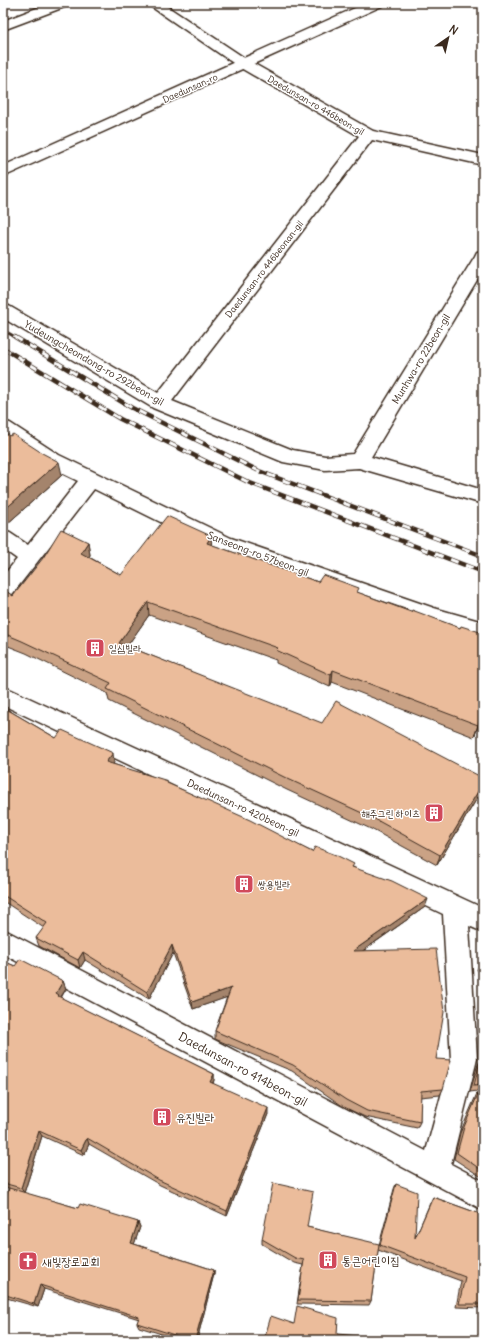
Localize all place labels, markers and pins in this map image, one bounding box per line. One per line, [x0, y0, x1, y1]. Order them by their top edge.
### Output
building icon: 일심빌라 [84, 637, 106, 659]
place label: 일심빌라 [109, 642, 141, 655]
building icon: 해주그린 하이츠 [423, 802, 445, 824]
place label: 해주그린 하이츠 [361, 807, 420, 820]
building icon: 쌍용빌라 [233, 873, 255, 895]
place label: 쌍용빌라 [258, 878, 290, 891]
building icon: 유진빌라 [151, 1106, 173, 1128]
place label: 유진빌라 [176, 1110, 215, 1125]
building icon: 통큰어린이집 [317, 1249, 339, 1271]
church icon: 새빛장로교회 [17, 1250, 39, 1272]
place label: 통큰어린이집 [342, 1253, 400, 1268]
place label: 새빛장로교회 [42, 1254, 100, 1269]

